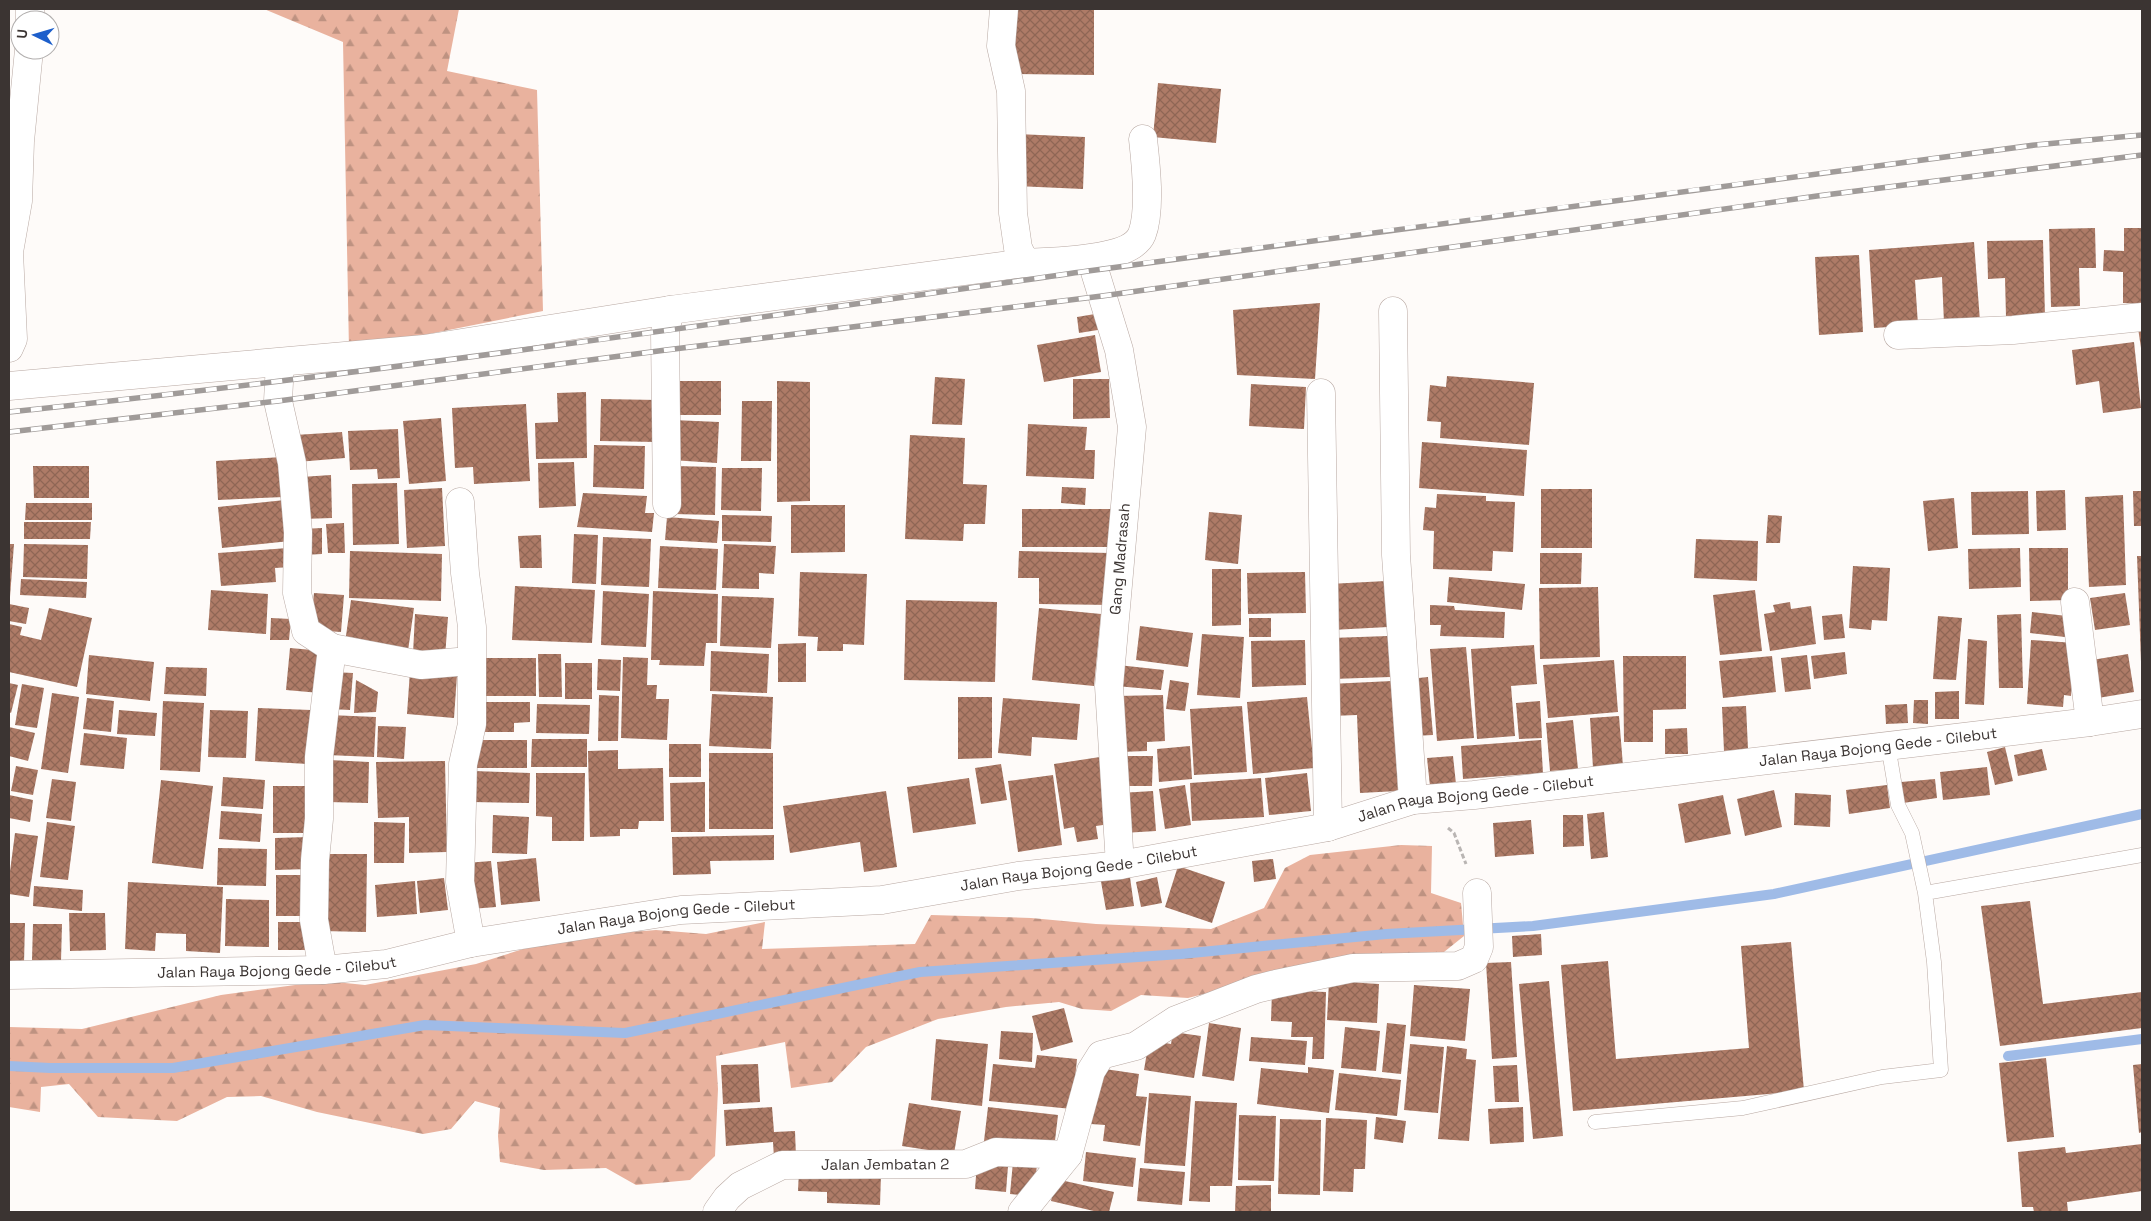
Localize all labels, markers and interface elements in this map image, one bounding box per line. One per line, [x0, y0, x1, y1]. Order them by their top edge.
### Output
north arrow [10, 10, 60, 60]
text: U [13, 28, 31, 39]
street label: Gang Madrasah [1105, 502, 1134, 616]
street label: Jalan Raya Bojong Gede - Cilebut [1758, 723, 1998, 770]
street label: Jalan Raya Bojong Gede - Cilebut [1355, 771, 1595, 826]
street label: Jalan Raya Bojong Gede - Cilebut [958, 841, 1199, 895]
street label: Jalan Raya Bojong Gede - Cilebut [556, 894, 796, 938]
street label: Jalan Raya Bojong Gede - Cilebut [157, 952, 399, 982]
street label: Jalan Jembatan 2 [821, 1154, 949, 1174]

